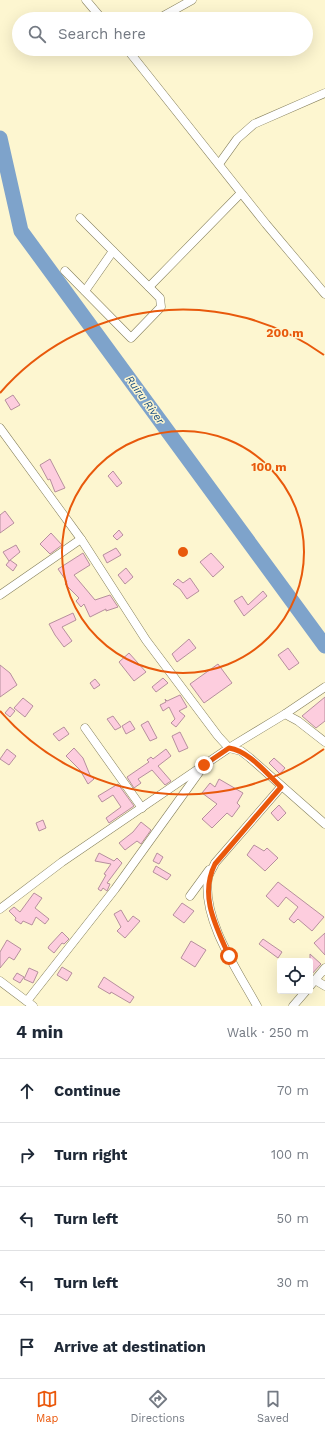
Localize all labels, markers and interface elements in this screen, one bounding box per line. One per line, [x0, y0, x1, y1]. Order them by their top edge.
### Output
search box [12, 12, 313, 56]
icon: search [26, 23, 48, 45]
text: Search here [58, 25, 146, 43]
text: 200 m [266, 326, 304, 340]
water label: Ruiru River [123, 373, 167, 427]
text: 100 m [251, 460, 287, 474]
centre of rings [176, 545, 190, 559]
route end [195, 756, 213, 774]
route start [220, 947, 238, 965]
map controls [277, 958, 313, 994]
button: locate [277, 958, 313, 994]
text: 4 min [16, 1022, 63, 1042]
text: Walk · 250 m [227, 1025, 309, 1040]
icon: ahead [16, 1080, 38, 1102]
text: Continue [54, 1082, 121, 1100]
text: 70 m [277, 1083, 309, 1098]
icon: right [16, 1144, 38, 1166]
text: Turn right [54, 1146, 127, 1164]
text: 100 m [271, 1147, 309, 1162]
icon: left [16, 1208, 38, 1230]
text: Turn left [54, 1210, 118, 1228]
text: 50 m [277, 1211, 309, 1226]
icon: left [16, 1272, 38, 1294]
text: Turn left [54, 1274, 118, 1292]
text: 30 m [277, 1275, 309, 1290]
icon: arrive [16, 1336, 38, 1358]
text: Arrive at destination [54, 1338, 206, 1356]
tab: Map [36, 1388, 58, 1425]
tab: Directions [131, 1388, 185, 1425]
tab: Saved [257, 1388, 289, 1425]

